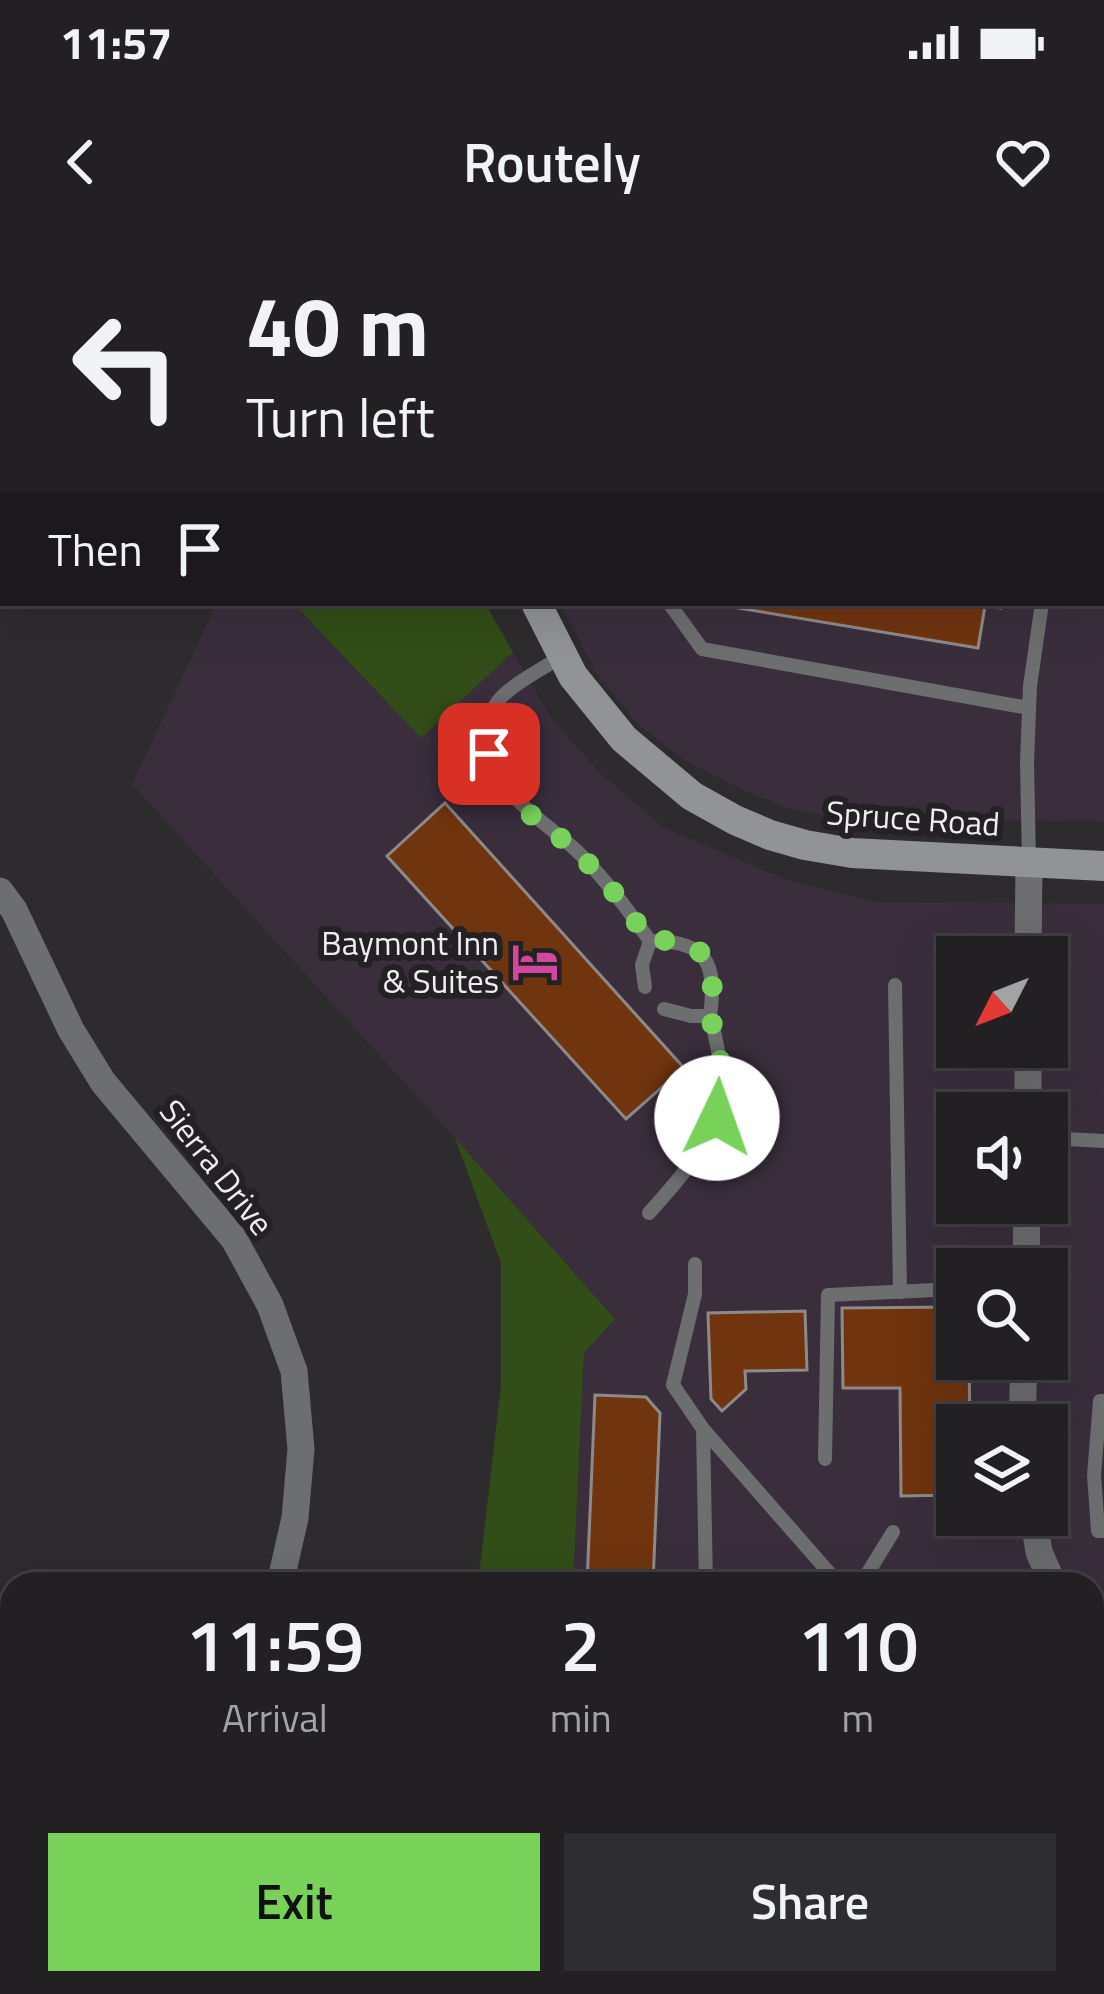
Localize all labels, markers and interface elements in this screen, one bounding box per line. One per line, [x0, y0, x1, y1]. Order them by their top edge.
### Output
text: 11:57 [60, 8, 172, 76]
text: Routely [463, 121, 641, 203]
icon: back [48, 129, 114, 195]
icon: heart [990, 129, 1056, 195]
text: 40 m [246, 261, 429, 389]
icon: left [48, 288, 204, 444]
text: Turn left [246, 376, 435, 458]
text: Then [48, 515, 143, 583]
icon: arrive [167, 516, 233, 582]
pin [438, 703, 540, 805]
icon: arrive [456, 721, 522, 787]
street label: Spruce Road [825, 787, 1001, 849]
place label: Baymont Inn & Suites [321, 918, 499, 1006]
north arrow [936, 936, 1068, 1068]
map controls [936, 936, 1068, 1536]
hotel icon: Baymont Inn & Suites [510, 937, 560, 987]
position arrow [654, 1055, 780, 1181]
street label: Sierra Drive [148, 1088, 286, 1246]
button: sound [936, 1092, 1068, 1224]
button: search [936, 1248, 1068, 1380]
button: layers [936, 1404, 1068, 1536]
text: 11:59 [186, 1589, 364, 1699]
text: 2 [561, 1589, 601, 1699]
text: 110 [797, 1589, 918, 1699]
text: Arrival [222, 1688, 328, 1747]
text: min [550, 1688, 612, 1747]
text: m [842, 1688, 874, 1747]
button: Exit [48, 1833, 540, 1971]
button: Share [564, 1833, 1056, 1971]

